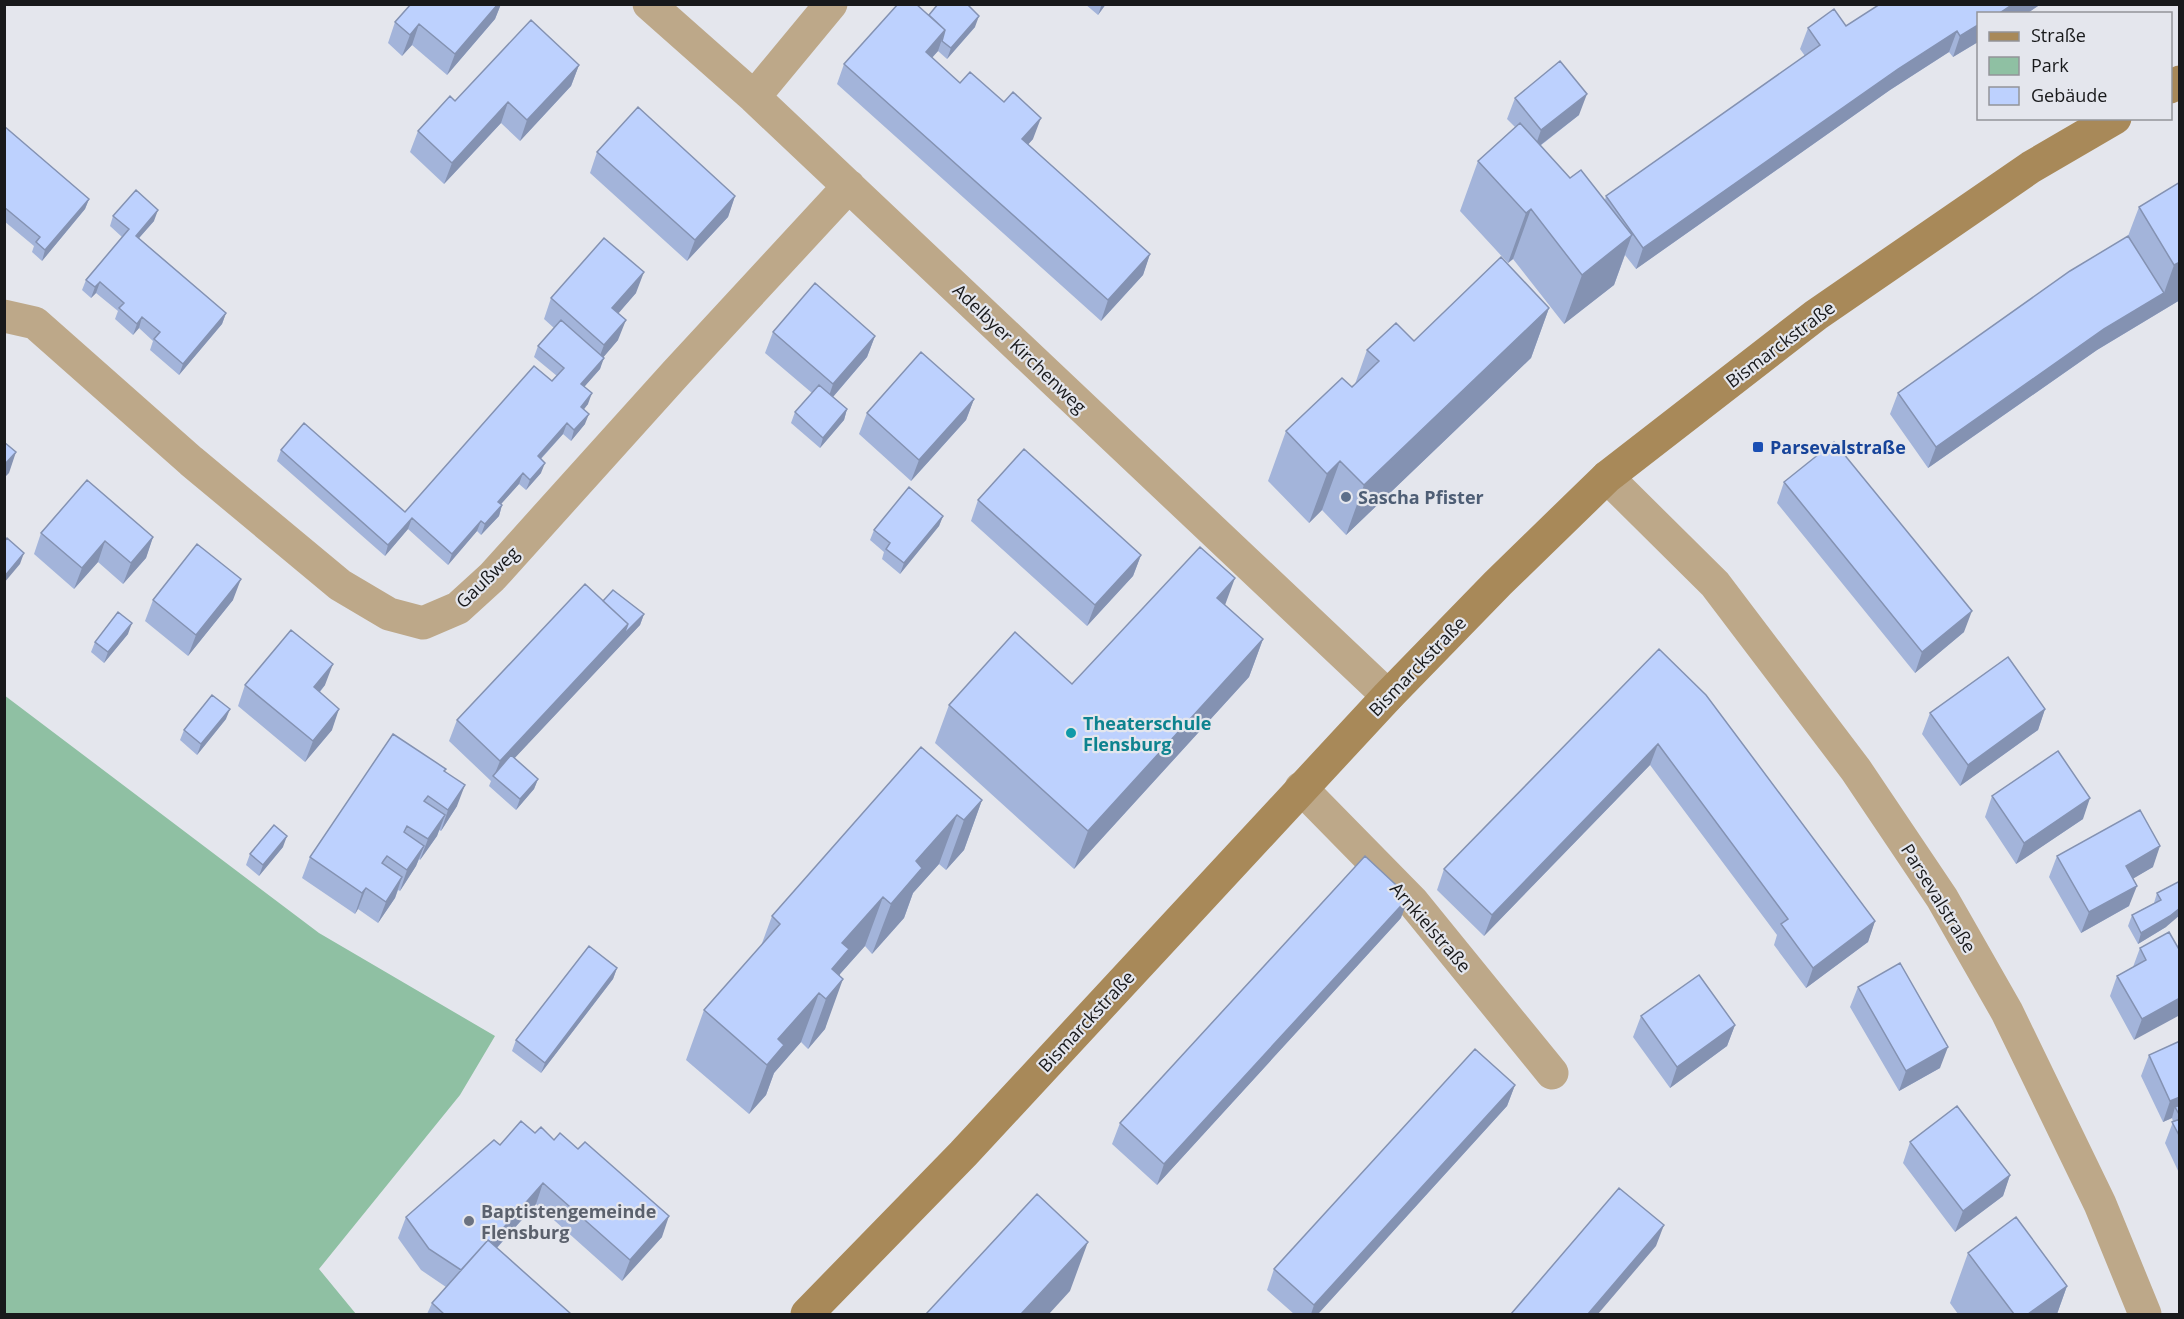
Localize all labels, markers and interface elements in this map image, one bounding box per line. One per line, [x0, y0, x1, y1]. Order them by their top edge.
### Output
legend [1977, 12, 2172, 120]
text: Straße [2031, 23, 2086, 47]
text: Park [2031, 53, 2069, 77]
text: Gebäude [2031, 83, 2107, 107]
street label: Adelbyer Kirchenweg [948, 278, 1092, 418]
street label: Bismarckstraße [1721, 295, 1839, 393]
place label: Parsevalstraße [1770, 435, 1906, 459]
marker: Parsevalstraße [1751, 440, 1765, 454]
place label: Sascha Pfister [1358, 485, 1484, 509]
marker: Sascha Pfister [1339, 490, 1353, 504]
street label: Gaußweg [450, 541, 524, 613]
street label: Bismarckstraße [1363, 611, 1471, 721]
place label: Theaterschule Flensburg [1083, 711, 1211, 756]
marker: Theaterschule Flensburg [1064, 726, 1078, 740]
street label: Parsevalstraße [1896, 839, 1982, 957]
street label: Arnkielstraße [1385, 877, 1477, 977]
street label: Bismarckstraße [1033, 965, 1139, 1077]
place label: Baptistengemeinde Flensburg [481, 1199, 656, 1244]
marker: Baptistengemeinde Flensburg [462, 1214, 476, 1228]

